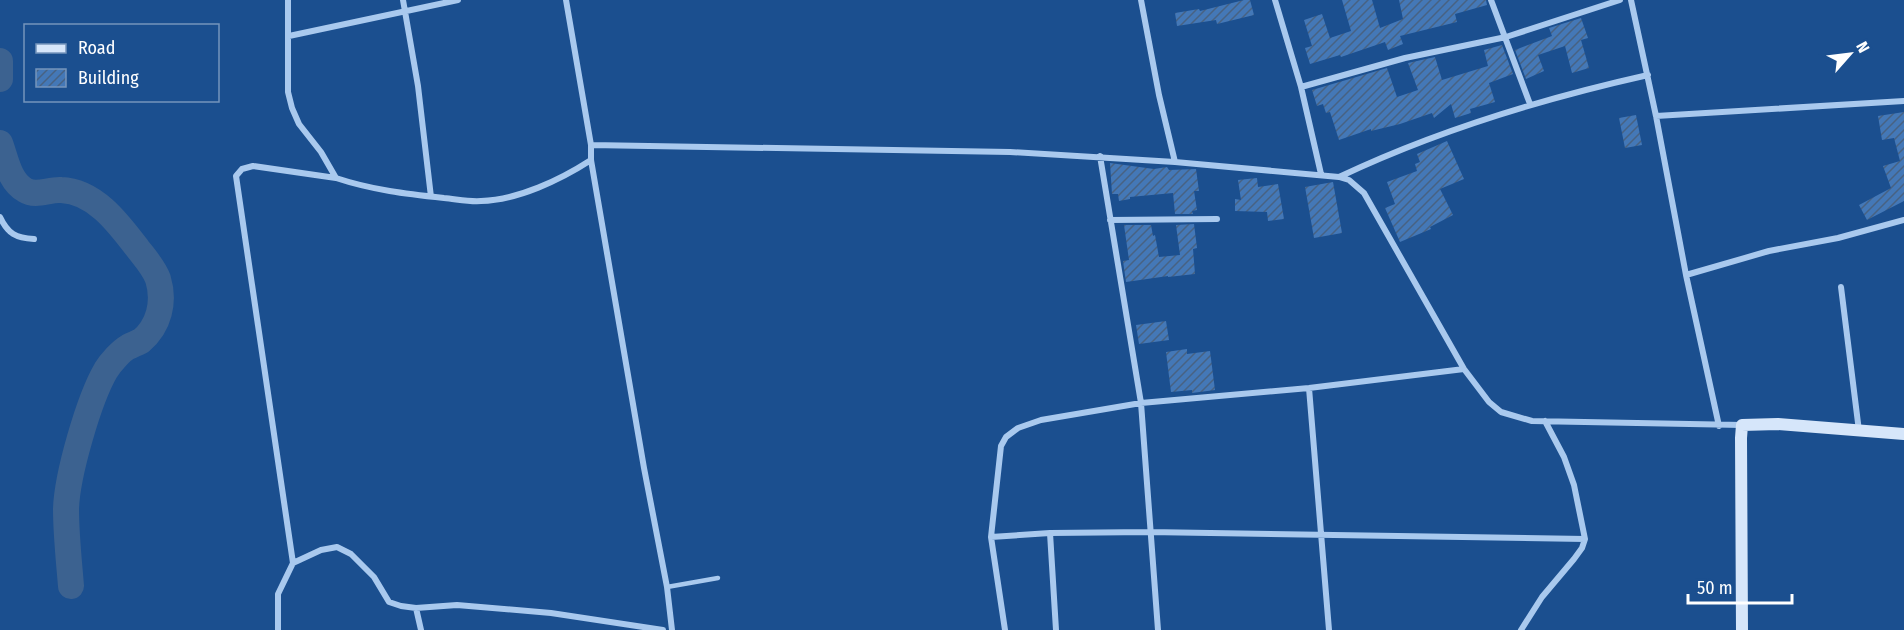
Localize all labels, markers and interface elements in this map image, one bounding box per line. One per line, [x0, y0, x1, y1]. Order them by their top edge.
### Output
legend [24, 24, 219, 102]
north arrow [1820, 24, 1880, 84]
text: Road [78, 37, 115, 59]
text: N [1852, 38, 1873, 56]
text: Building [78, 67, 139, 89]
scale bar [1688, 567, 1792, 605]
text: 50 m [1697, 577, 1733, 599]

